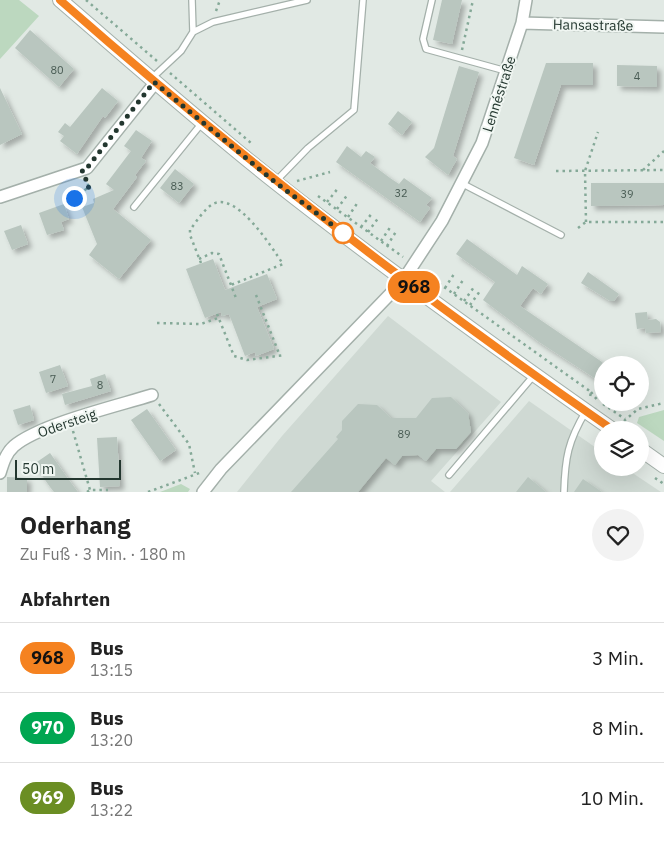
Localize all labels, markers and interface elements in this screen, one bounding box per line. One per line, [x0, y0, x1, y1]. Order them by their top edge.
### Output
street label: Hansastraße [553, 15, 634, 35]
street label: Lennéstraße [478, 53, 520, 134]
house number: 80 [50, 63, 64, 77]
house number: 4 [634, 69, 641, 83]
house number: 83 [170, 179, 184, 193]
your location [62, 186, 87, 211]
house number: 32 [394, 186, 408, 200]
house number: 39 [620, 187, 634, 201]
unlabelled marker [332, 222, 354, 244]
line badge: 968 [385, 271, 443, 303]
text: 968 [398, 275, 430, 298]
map controls [594, 356, 649, 476]
button: locate [594, 356, 649, 411]
house number: 7 [50, 372, 56, 386]
house number: 8 [97, 378, 103, 392]
street label: Odersteig [35, 404, 99, 441]
button: layers [594, 421, 649, 476]
house number: 89 [397, 427, 411, 441]
scale bar [15, 457, 121, 480]
text: 50 m [22, 460, 54, 478]
text: Oderhang [20, 509, 130, 541]
button: heart [592, 509, 644, 561]
text: Zu Fuß · 3 Min. · 180 m [20, 544, 186, 564]
text: Abfahrten [20, 587, 110, 611]
text: Bus [90, 636, 124, 660]
text: 968 [31, 646, 64, 669]
text: 3 Min. [592, 646, 644, 670]
text: 13:15 [90, 660, 133, 680]
text: Bus [90, 706, 124, 730]
text: 970 [31, 716, 64, 739]
text: 8 Min. [592, 716, 644, 740]
text: 13:20 [90, 730, 133, 750]
text: Bus [90, 776, 124, 800]
text: 969 [31, 786, 64, 809]
text: 10 Min. [581, 786, 644, 810]
text: 13:22 [90, 800, 133, 820]

